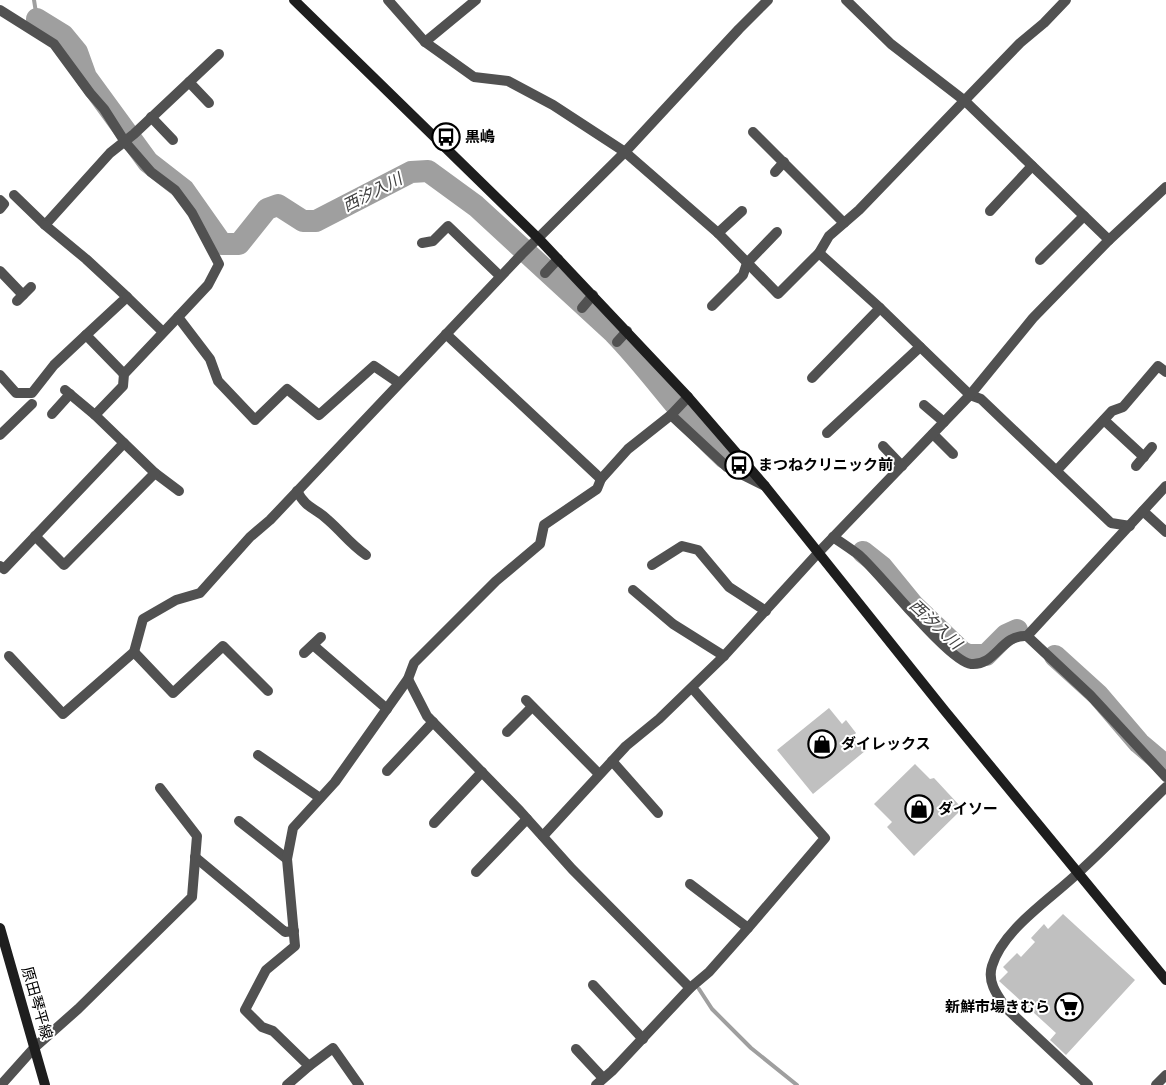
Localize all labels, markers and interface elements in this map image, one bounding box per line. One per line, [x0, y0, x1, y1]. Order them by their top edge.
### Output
bus stop icon: 黒嶋 [431, 122, 461, 152]
place label: 黒嶋 [465, 126, 495, 146]
water label: 西汐入川 [338, 167, 407, 216]
bus stop icon: まつねクリニック前 [724, 450, 754, 480]
place label: まつねクリニック前 [758, 454, 893, 474]
water label: 西汐入川 [905, 594, 968, 655]
shop icon: ダイレックス [807, 729, 837, 759]
place label: ダイレックス [841, 733, 931, 753]
shop icon: ダイソー [904, 794, 934, 824]
place label: ダイソー [938, 798, 998, 818]
street label: 原田琴平線 [18, 964, 58, 1042]
supermarket icon: 新鮮市場きむら [1054, 992, 1084, 1022]
place label: 新鮮市場きむら [945, 996, 1050, 1016]

